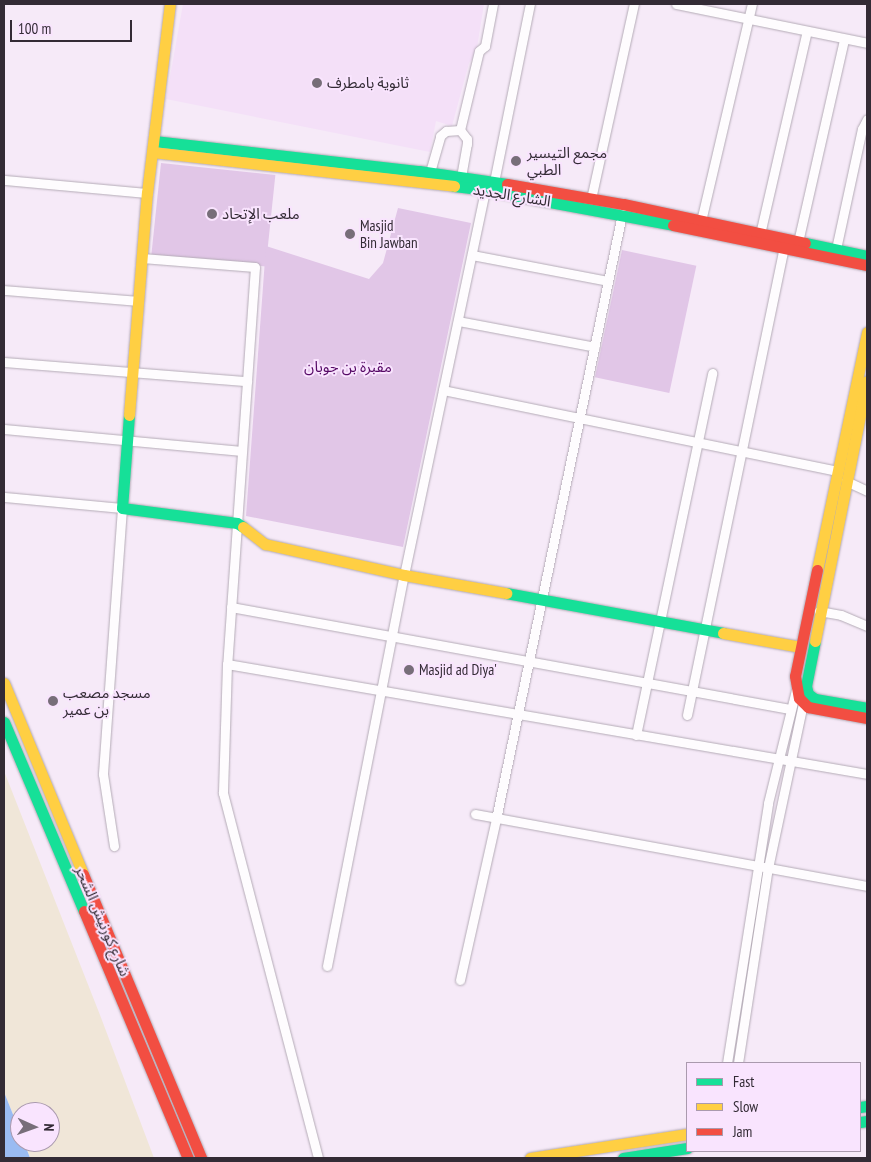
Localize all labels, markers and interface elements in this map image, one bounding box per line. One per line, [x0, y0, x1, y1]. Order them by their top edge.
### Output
scale bar [12, 10, 135, 42]
text: 100 m [18, 19, 51, 38]
place label: ثانوية بامطرف [327, 74, 409, 92]
marker: ثانوية بامطرف [311, 77, 323, 89]
place label: مجمع التيسير الطبي [527, 143, 607, 178]
marker: مجمع التيسير الطبي [509, 154, 523, 168]
street label: الشارع الجديد [472, 180, 552, 210]
place label: ملعب الإتحاد [222, 205, 300, 223]
marker: ملعب الإتحاد [206, 208, 218, 220]
place label: Masjid Bin Jawban [360, 216, 418, 251]
marker: Masjid Bin Jawban [344, 228, 356, 240]
park label: مقبرة بن جوبان [304, 358, 392, 376]
place label: Masjid ad Diya' [419, 661, 497, 679]
marker: Masjid ad Diya' [403, 664, 415, 676]
place label: مسجد مصعب بن عمير [63, 683, 151, 718]
marker: مسجد مصعب بن عمير [47, 695, 59, 707]
street label: شارع كورنيش الشحر [72, 863, 134, 979]
legend [686, 1062, 861, 1152]
text: Fast [733, 1072, 754, 1091]
text: Slow [733, 1097, 758, 1116]
north arrow [10, 1102, 60, 1152]
text: Jam [733, 1122, 752, 1141]
text: N [40, 1123, 58, 1132]

